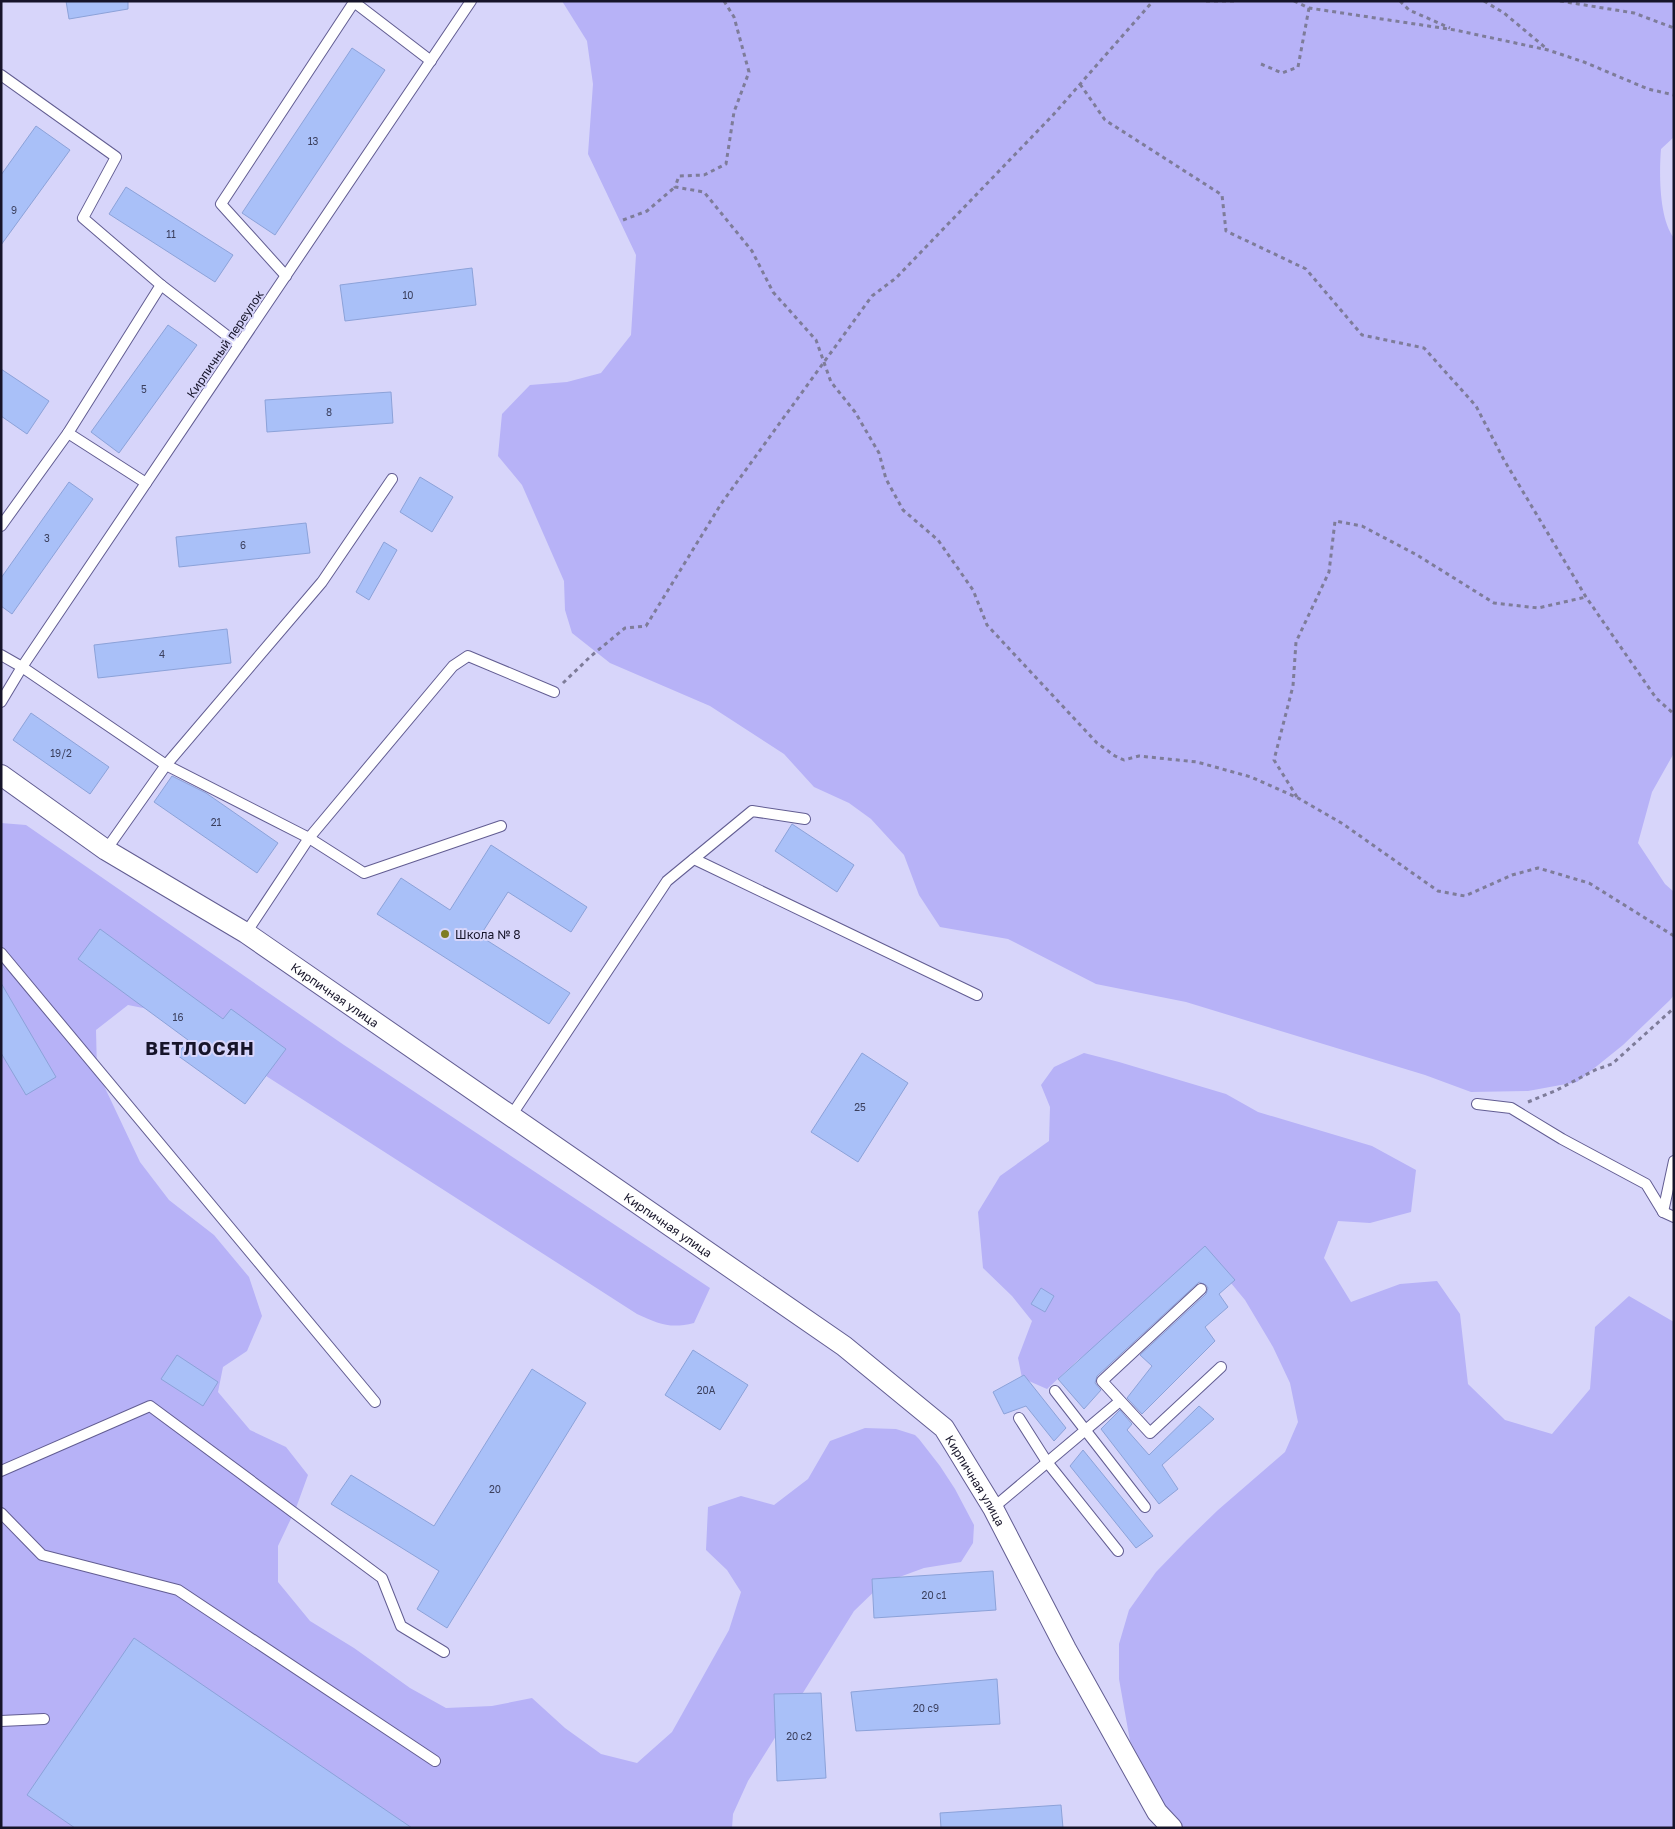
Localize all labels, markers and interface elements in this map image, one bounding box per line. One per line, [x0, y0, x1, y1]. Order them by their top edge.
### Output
house number: 13 [308, 135, 318, 147]
house number: 9 [11, 204, 17, 216]
house number: 11 [166, 228, 176, 240]
street label: Кирпичный переулок [183, 287, 267, 401]
house number: 10 [402, 289, 414, 301]
house number: 5 [141, 383, 147, 395]
house number: 8 [326, 406, 332, 418]
house number: 3 [44, 532, 50, 544]
house number: 6 [240, 539, 246, 551]
house number: 4 [159, 648, 165, 660]
house number: 19/2 [50, 747, 72, 759]
house number: 21 [211, 816, 221, 828]
place label: Школа № 8 [455, 927, 521, 942]
marker: Школа № 8 [439, 928, 451, 940]
street label: Кирпичная улица [288, 959, 382, 1030]
house number: 16 [173, 1011, 183, 1023]
district label: ВЕТЛОСЯН [145, 1037, 255, 1059]
house number: 25 [854, 1101, 866, 1113]
street label: Кирпичная улица [621, 1189, 715, 1260]
house number: 20А [697, 1384, 716, 1396]
street label: Кирпичная улица [943, 1432, 1008, 1528]
house number: 20 [489, 1483, 501, 1495]
house number: 20 с1 [922, 1589, 947, 1601]
house number: 20 с9 [913, 1702, 939, 1714]
house number: 20 с2 [786, 1730, 812, 1742]

